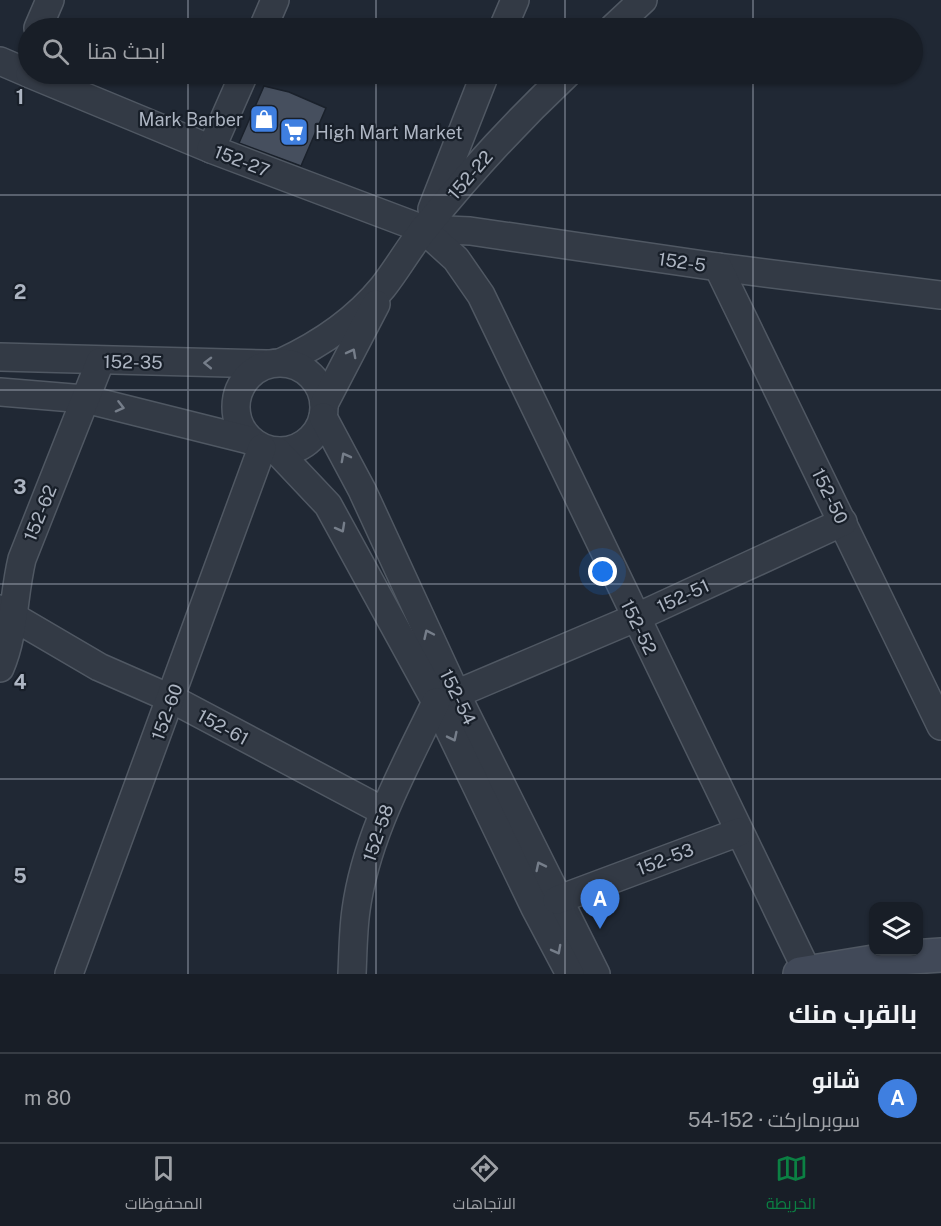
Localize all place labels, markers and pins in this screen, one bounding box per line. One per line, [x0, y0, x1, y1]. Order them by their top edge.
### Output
shop icon: Mark Barber [248, 103, 280, 135]
place label: Mark Barber [139, 109, 243, 130]
supermarket icon: High Mart Market [278, 116, 310, 148]
place label: High Mart Market [315, 122, 463, 143]
pin: A [580, 880, 620, 929]

